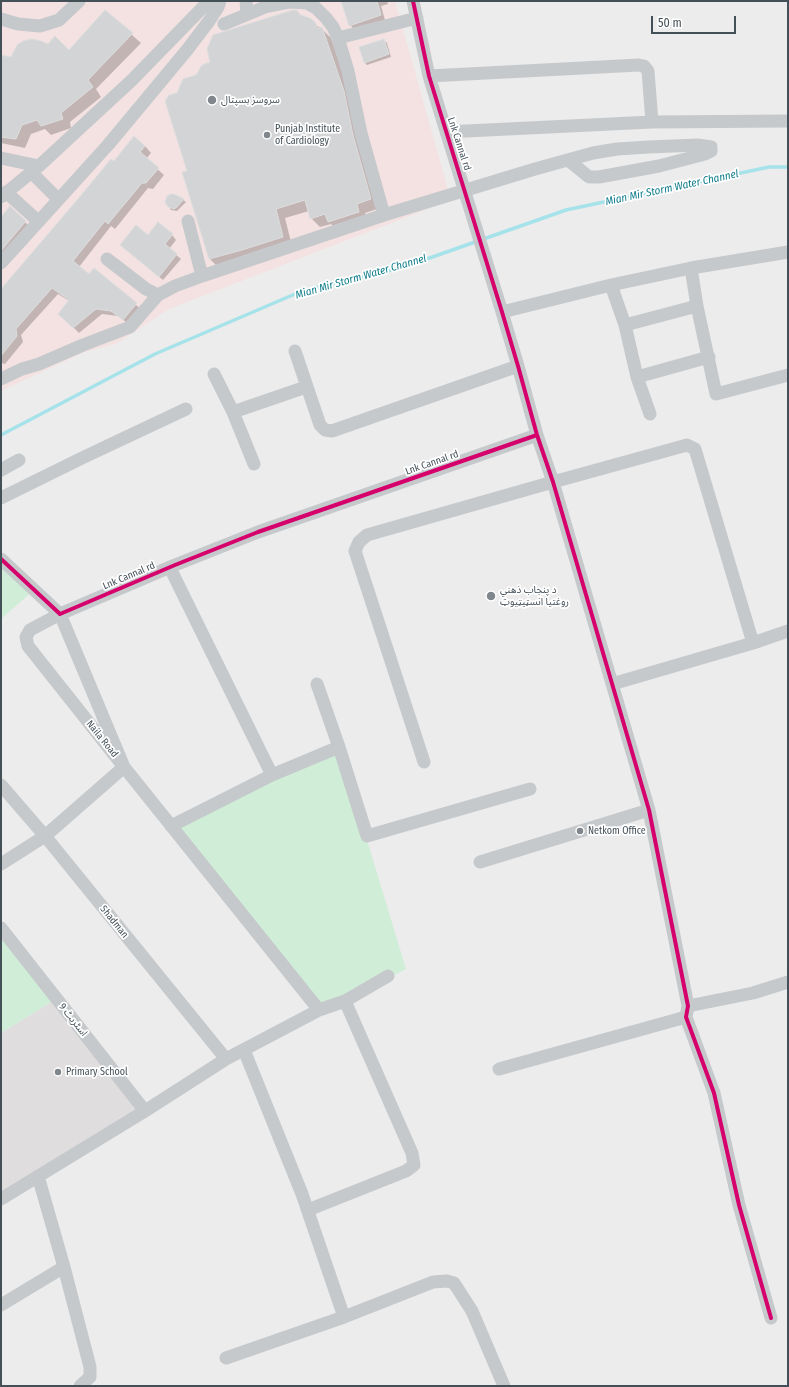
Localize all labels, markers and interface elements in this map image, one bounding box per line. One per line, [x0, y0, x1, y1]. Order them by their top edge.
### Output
scale bar [653, 8, 738, 34]
text: 50 m [658, 16, 682, 30]
marker: سروسز ہسپتال [206, 94, 218, 106]
place label: سروسز ہسپتال [221, 94, 280, 106]
street label: Lnk Cannal rd [445, 116, 473, 172]
place label: Punjab Institute of Cardiology [275, 123, 340, 146]
marker: Punjab Institute of Cardiology [262, 130, 272, 140]
water label: Mian Mir Storm Water Channel [604, 167, 740, 209]
water label: Mian Mir Storm Water Channel [294, 252, 428, 302]
street label: Lnk Cannal rd [404, 448, 460, 478]
street label: Lnk Cannal rd [101, 560, 157, 592]
place label: د پنجاب ذهني روغتیا انسټیټیوټ [500, 584, 569, 608]
marker: د پنجاب ذهني روغتیا انسټیټیوټ [485, 590, 497, 602]
street label: Naila Road [83, 718, 121, 760]
place label: Netkom Office [588, 825, 646, 837]
marker: Netkom Office [575, 826, 585, 836]
street label: Shadman [97, 903, 131, 941]
street label: اسٹریٹ 9 [56, 1001, 90, 1039]
place label: Primary School [66, 1066, 128, 1078]
marker: Primary School [53, 1067, 63, 1077]

